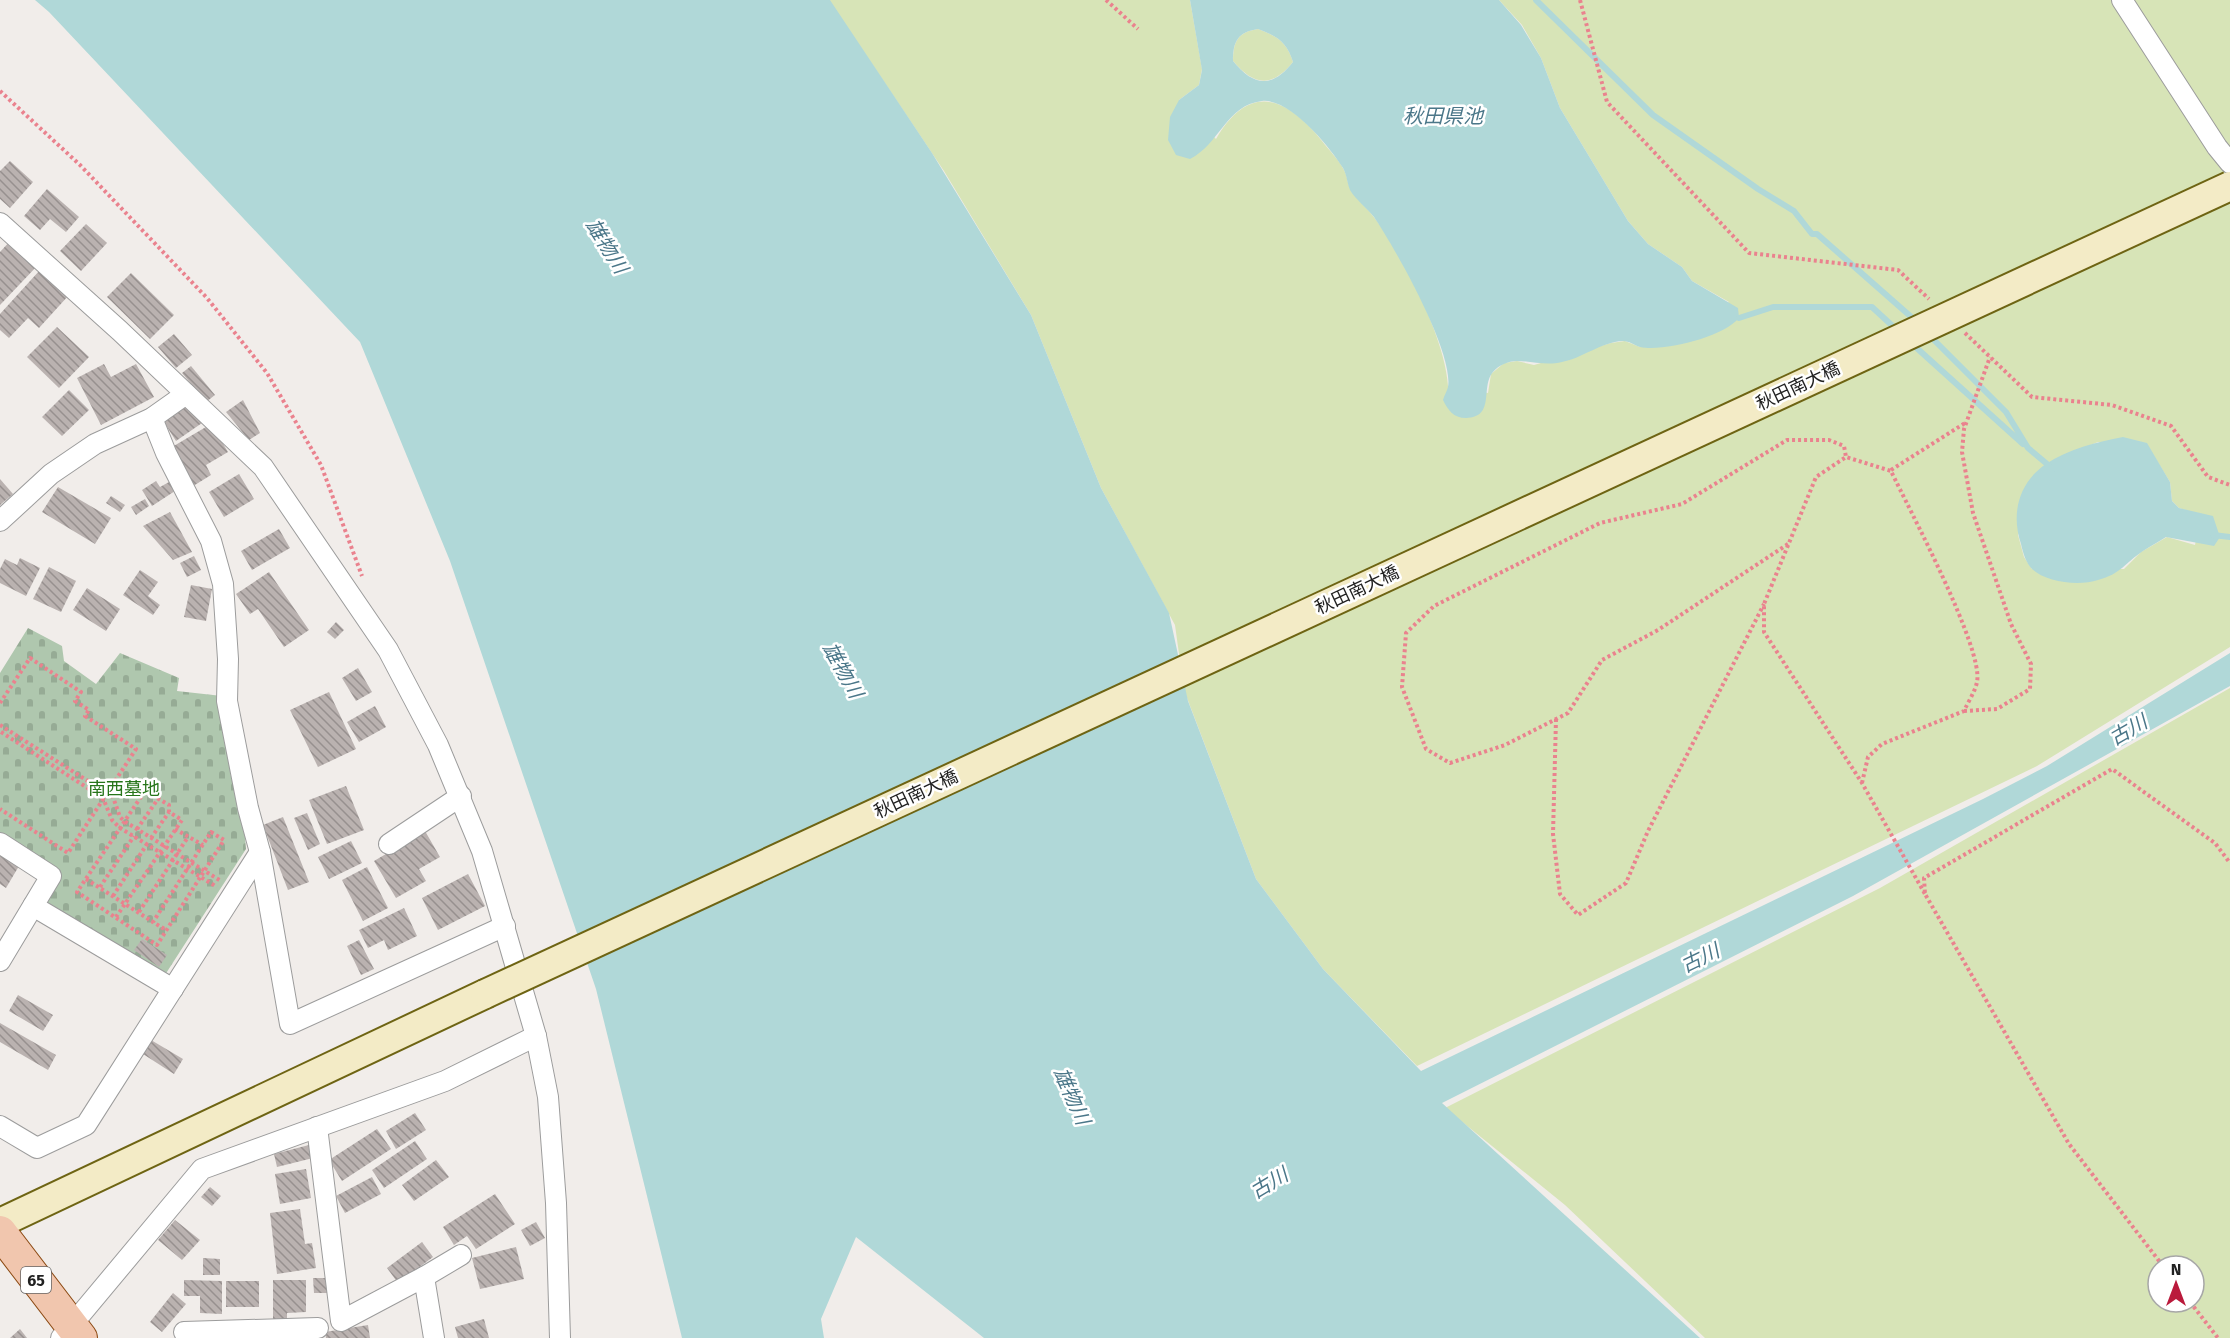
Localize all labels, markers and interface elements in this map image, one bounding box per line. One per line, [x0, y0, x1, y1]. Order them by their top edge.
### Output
water label: 秋田県池 [1403, 104, 1485, 128]
water label: 雄物川 [581, 214, 634, 279]
street label: 秋田南大橋 [1753, 357, 1843, 415]
street label: 秋田南大橋 [1312, 561, 1402, 619]
water label: 雄物川 [818, 638, 869, 704]
water label: 古川 [2105, 709, 2153, 750]
street label: 秋田南大橋 [871, 765, 961, 823]
park label: 南西墓地 [88, 778, 160, 800]
water label: 古川 [1677, 938, 1725, 978]
water label: 雄物川 [1049, 1064, 1096, 1130]
water label: 古川 [1246, 1161, 1294, 1204]
north arrow [2146, 1254, 2206, 1314]
text: N [2171, 1260, 2181, 1279]
road number: 65 [21, 1267, 51, 1293]

